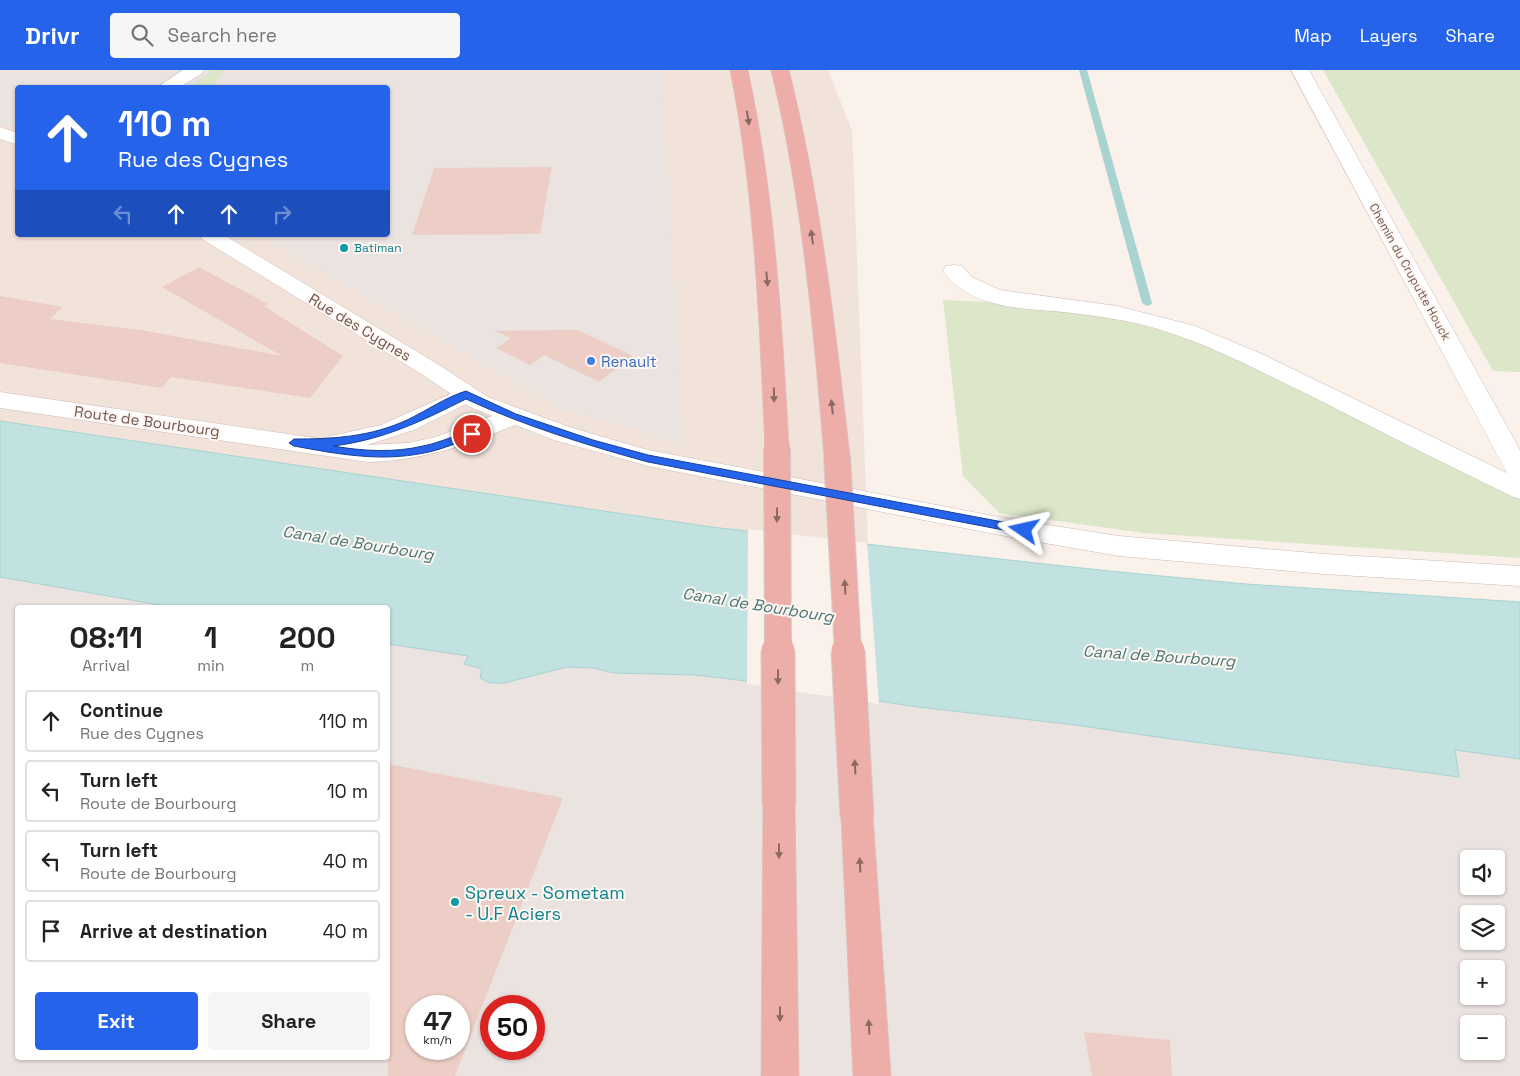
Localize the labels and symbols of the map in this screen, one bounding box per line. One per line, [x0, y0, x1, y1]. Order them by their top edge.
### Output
one-way arrow [745, 110, 753, 126]
street label: Chemin du Cruputte Houck [1366, 201, 1455, 344]
one-way arrow [808, 229, 816, 245]
place label: Batiman [354, 240, 402, 256]
marker: Batiman [338, 242, 350, 254]
one-way arrow [764, 271, 772, 287]
street label: Rue des Cygnes [305, 289, 415, 365]
place label: Renault [601, 352, 657, 371]
marker: Renault [585, 355, 597, 367]
one-way arrow [771, 387, 779, 403]
one-way arrow [828, 399, 836, 415]
street label: Route de Bourbourg [73, 401, 221, 441]
pin [451, 413, 493, 455]
position arrow [997, 503, 1049, 555]
one-way arrow [773, 507, 781, 523]
water label: Canal de Bourbourg [281, 521, 436, 565]
one-way arrow [840, 579, 848, 595]
water label: Canal de Bourbourg [681, 583, 836, 627]
water label: Canal de Bourbourg [1082, 640, 1237, 672]
one-way arrow [774, 669, 782, 685]
one-way arrow [850, 759, 858, 775]
one-way arrow [775, 844, 783, 860]
one-way arrow [856, 857, 864, 873]
place label: Spreux - Sometam - U.F Aciers [465, 881, 625, 925]
marker: Spreux - Sometam - U.F Aciers [449, 896, 461, 908]
speed limit sign: 50 [480, 995, 545, 1060]
one-way arrow [776, 1006, 784, 1022]
one-way arrow [865, 1019, 873, 1035]

